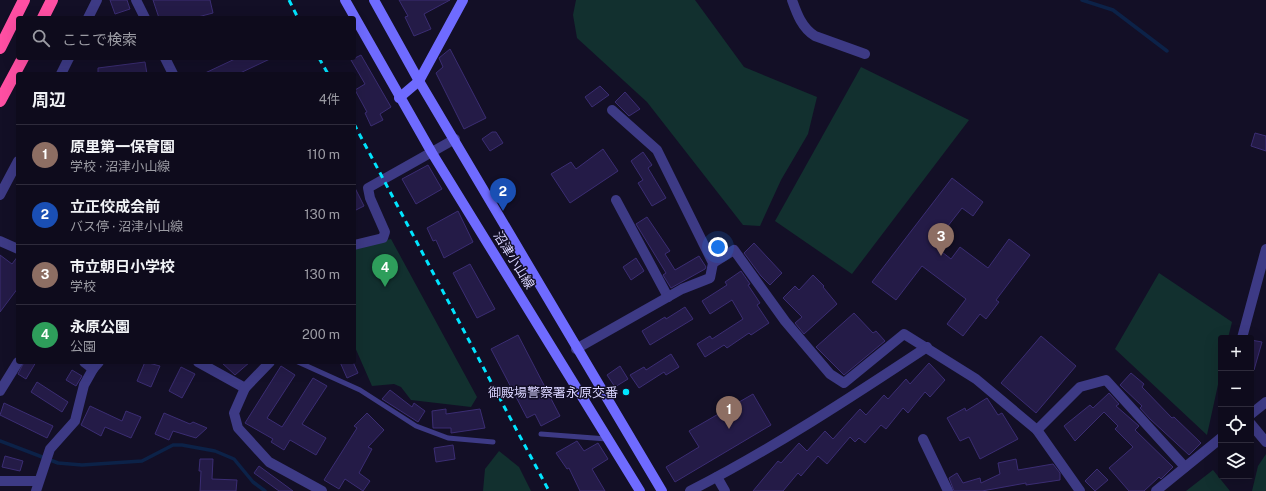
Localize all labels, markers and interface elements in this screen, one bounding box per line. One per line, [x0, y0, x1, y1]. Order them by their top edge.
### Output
search box [16, 16, 356, 60]
icon: search [30, 27, 52, 49]
text: ここで検索 [62, 31, 137, 48]
text: 周辺 [32, 90, 66, 110]
text: 4件 [319, 92, 340, 107]
text: 原里第一保育園 [70, 138, 175, 155]
text: 1 [42, 147, 48, 162]
text: 110 m [307, 147, 340, 162]
text: 学校 · 沼津小山線 [70, 159, 170, 174]
pin: 2 [490, 178, 516, 211]
text: 立正佼成会前 [70, 198, 160, 215]
text: 2 [41, 207, 49, 222]
text: 130 m [304, 207, 340, 222]
text: バス停 · 沼津小山線 [70, 219, 183, 234]
pin: 3 [928, 223, 954, 256]
street label: 沼津小山線 [490, 228, 538, 292]
your location [708, 237, 728, 257]
pin: 4 [372, 254, 398, 287]
text: 市立朝日小学校 [70, 258, 175, 275]
text: 3 [41, 267, 49, 282]
text: 130 m [304, 267, 340, 282]
text: 学校 [70, 279, 96, 294]
text: 永原公園 [70, 318, 130, 335]
text: 4 [41, 327, 49, 342]
text: 200 m [302, 327, 340, 342]
map controls [1218, 335, 1254, 479]
button: + [1218, 335, 1254, 371]
text: 公園 [70, 339, 96, 354]
button: − [1218, 371, 1254, 407]
place label: 御殿場警察署永原交番 [488, 385, 618, 400]
marker: 御殿場警察署永原交番 [621, 387, 631, 397]
pin: 1 [716, 396, 742, 429]
button: locate [1218, 407, 1254, 443]
button: layers [1218, 443, 1254, 479]

